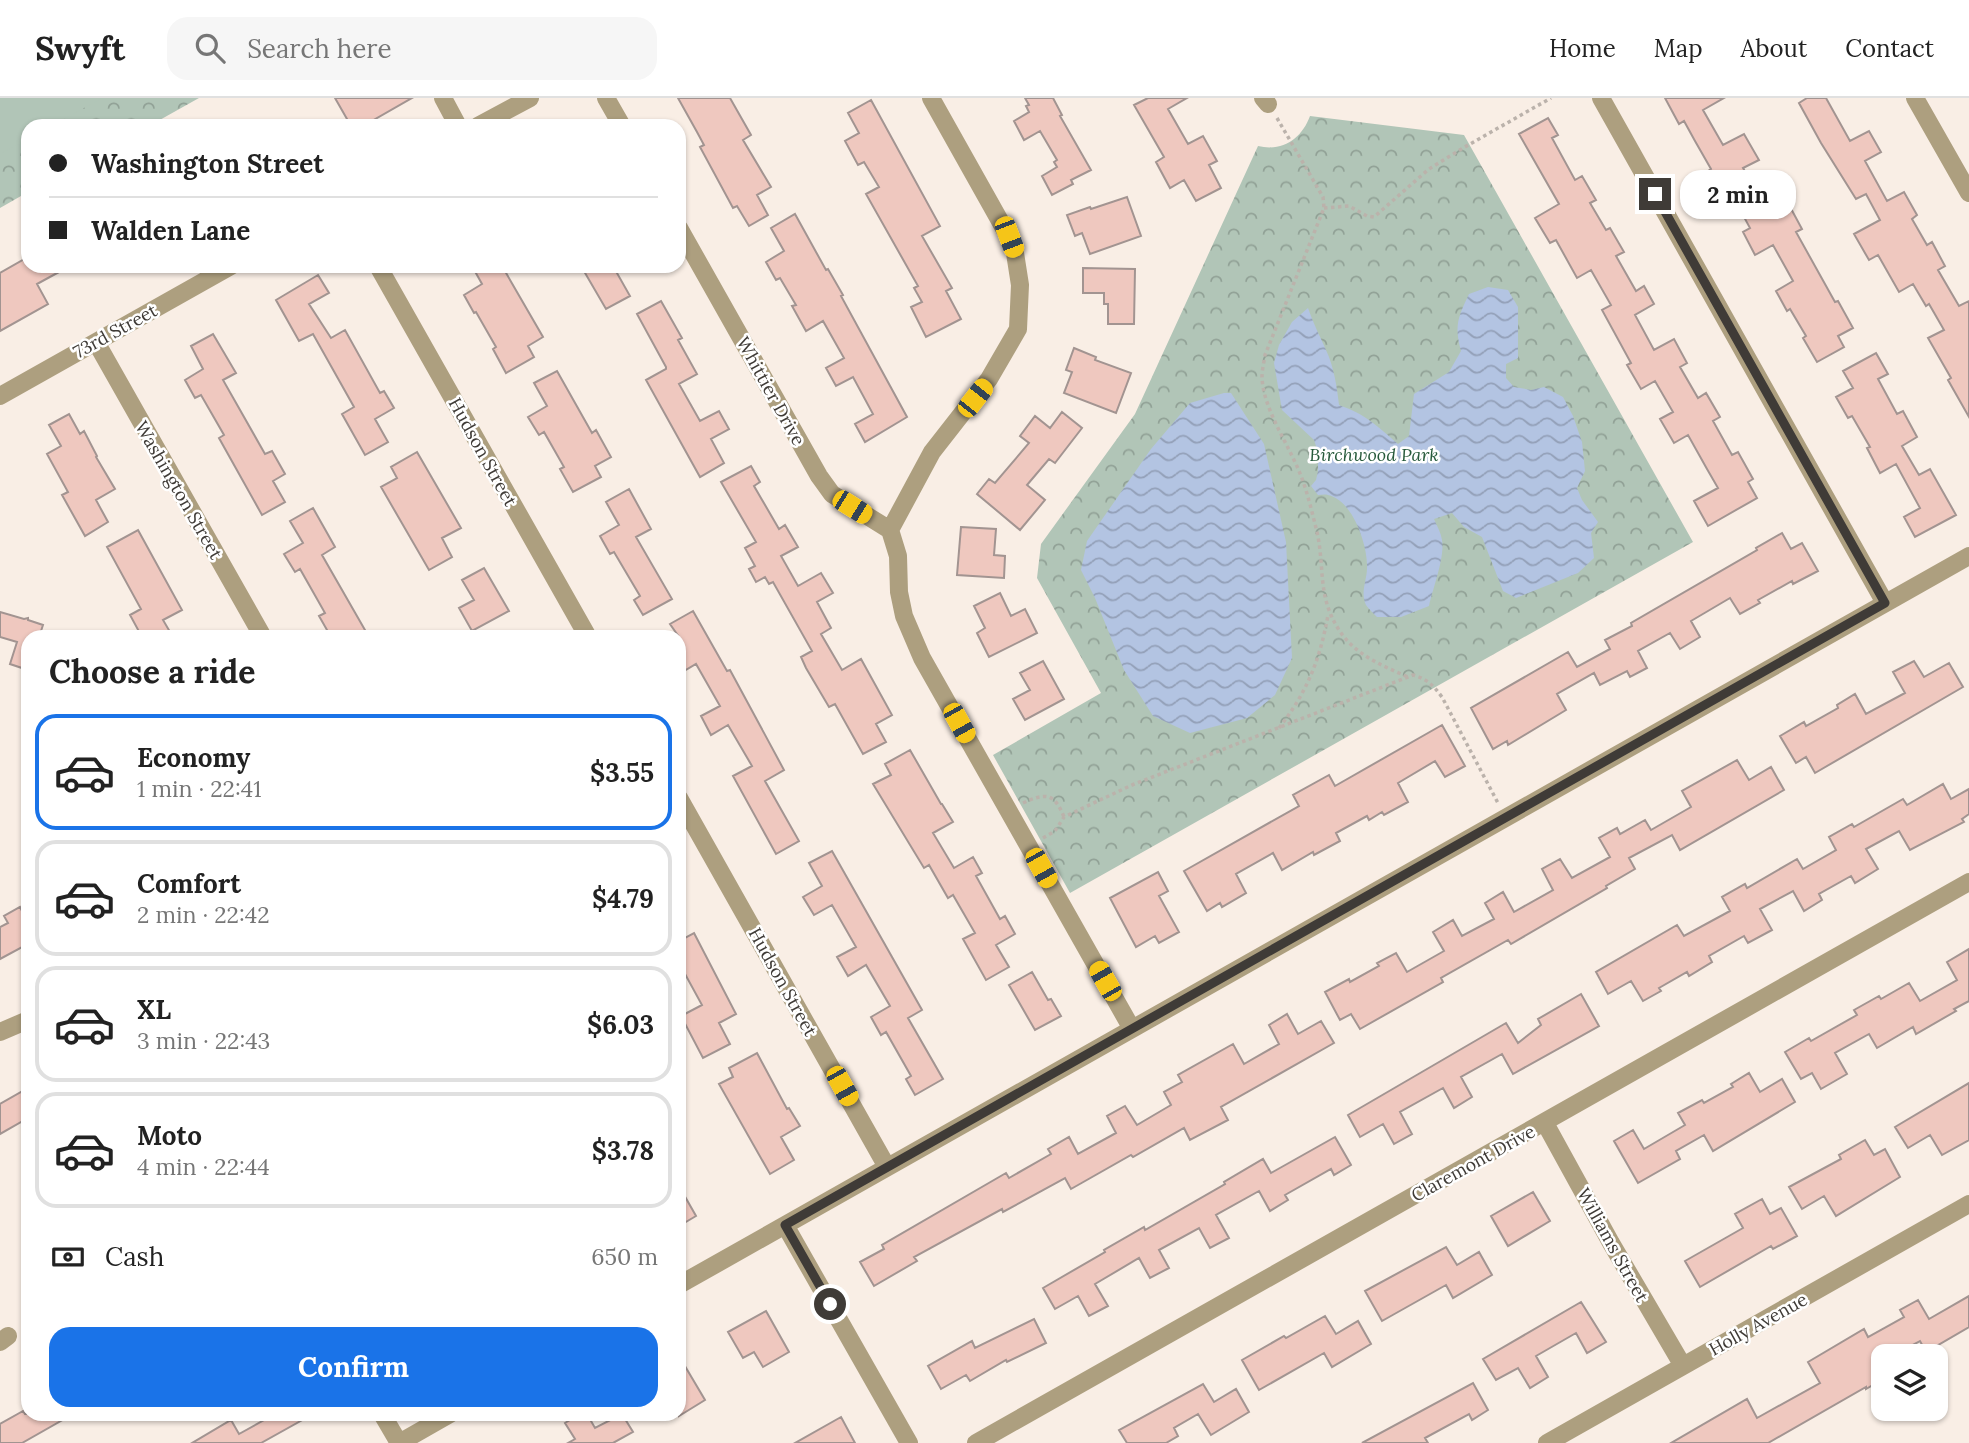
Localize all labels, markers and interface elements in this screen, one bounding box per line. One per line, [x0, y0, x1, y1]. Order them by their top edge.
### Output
search box [167, 17, 657, 80]
text: Swyft [35, 27, 125, 69]
icon: search [191, 29, 229, 67]
text: Search here [247, 32, 391, 65]
text: Home [1549, 33, 1616, 64]
text: Map [1654, 33, 1703, 64]
text: About [1741, 33, 1807, 64]
text: Contact [1845, 33, 1934, 64]
text: Washington Street [91, 147, 324, 180]
callout: 2 min [1680, 170, 1795, 218]
route end [1639, 178, 1671, 210]
text: 2 min [1707, 180, 1769, 209]
text: Walden Lane [91, 214, 250, 247]
car [992, 214, 1027, 260]
street label: 73rd Street [69, 299, 161, 363]
street label: Whittier Drive [732, 333, 810, 450]
car [954, 375, 997, 421]
street label: Hudson Street [444, 394, 522, 510]
street label: Washington Street [130, 417, 228, 563]
park label: Birchwood Park [1309, 443, 1439, 466]
car [829, 487, 876, 527]
text: Choose a ride [49, 651, 256, 692]
car [940, 700, 979, 746]
icon: car [53, 741, 116, 804]
text: Economy [137, 741, 250, 774]
text: $3.55 [590, 756, 654, 789]
text: 1 min · 22:41 [137, 774, 262, 803]
car [1022, 845, 1061, 891]
icon: car [53, 867, 116, 930]
text: Comfort [137, 867, 241, 900]
text: $4.79 [592, 882, 654, 915]
text: 2 min · 22:42 [137, 900, 270, 929]
street label: Hudson Street [744, 924, 822, 1040]
car [1086, 958, 1125, 1004]
icon: car [53, 993, 116, 1056]
text: XL [137, 993, 171, 1026]
text: $6.03 [587, 1008, 654, 1041]
text: 3 min · 22:43 [137, 1026, 270, 1055]
car [823, 1063, 862, 1109]
icon: car [53, 1119, 116, 1182]
text: Moto [137, 1119, 202, 1152]
street label: Claremont Drive [1407, 1119, 1539, 1207]
text: $3.78 [592, 1134, 654, 1167]
text: 4 min · 22:44 [137, 1152, 270, 1181]
street label: Williams Street [1572, 1184, 1654, 1306]
icon: cash [49, 1238, 87, 1276]
text: Cash [105, 1240, 164, 1273]
text: 650 m [591, 1242, 658, 1271]
street label: Holly Avenue [1705, 1287, 1812, 1361]
route start [814, 1288, 846, 1320]
button: Confirm [49, 1327, 658, 1407]
map controls [1871, 1344, 1948, 1421]
button: layers [1871, 1344, 1948, 1421]

